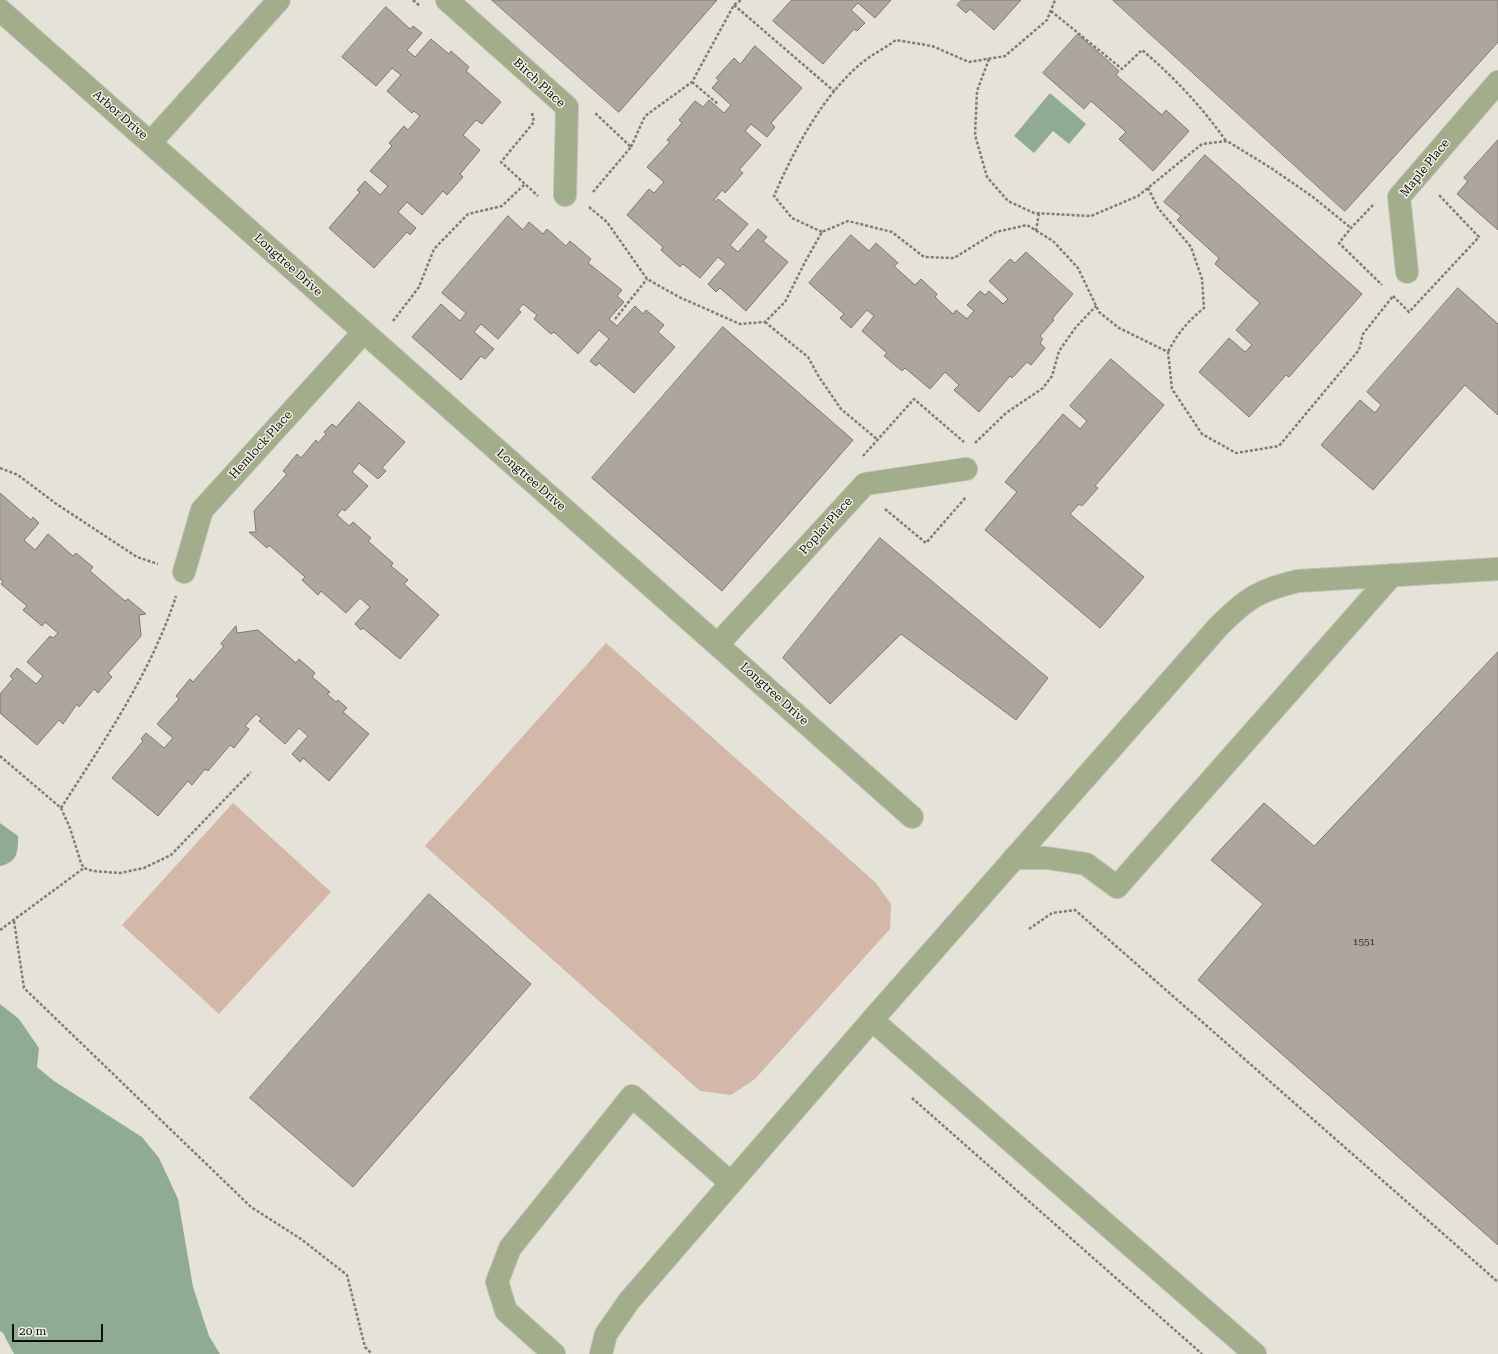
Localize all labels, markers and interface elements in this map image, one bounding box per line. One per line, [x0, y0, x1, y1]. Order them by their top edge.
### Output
street label: Birch Place [510, 56, 568, 110]
street label: Arbor Drive [90, 87, 150, 143]
street label: Maple Place [1397, 136, 1453, 200]
street label: Longtree Drive [251, 231, 325, 299]
street label: Hemlock Place [227, 408, 295, 482]
street label: Longtree Drive [494, 446, 568, 514]
street label: Poplar Place [797, 494, 855, 558]
street label: Longtree Drive [737, 660, 811, 728]
house number: 1551 [1353, 936, 1375, 948]
scale bar [14, 1316, 105, 1342]
text: 20 m [19, 1324, 46, 1338]

